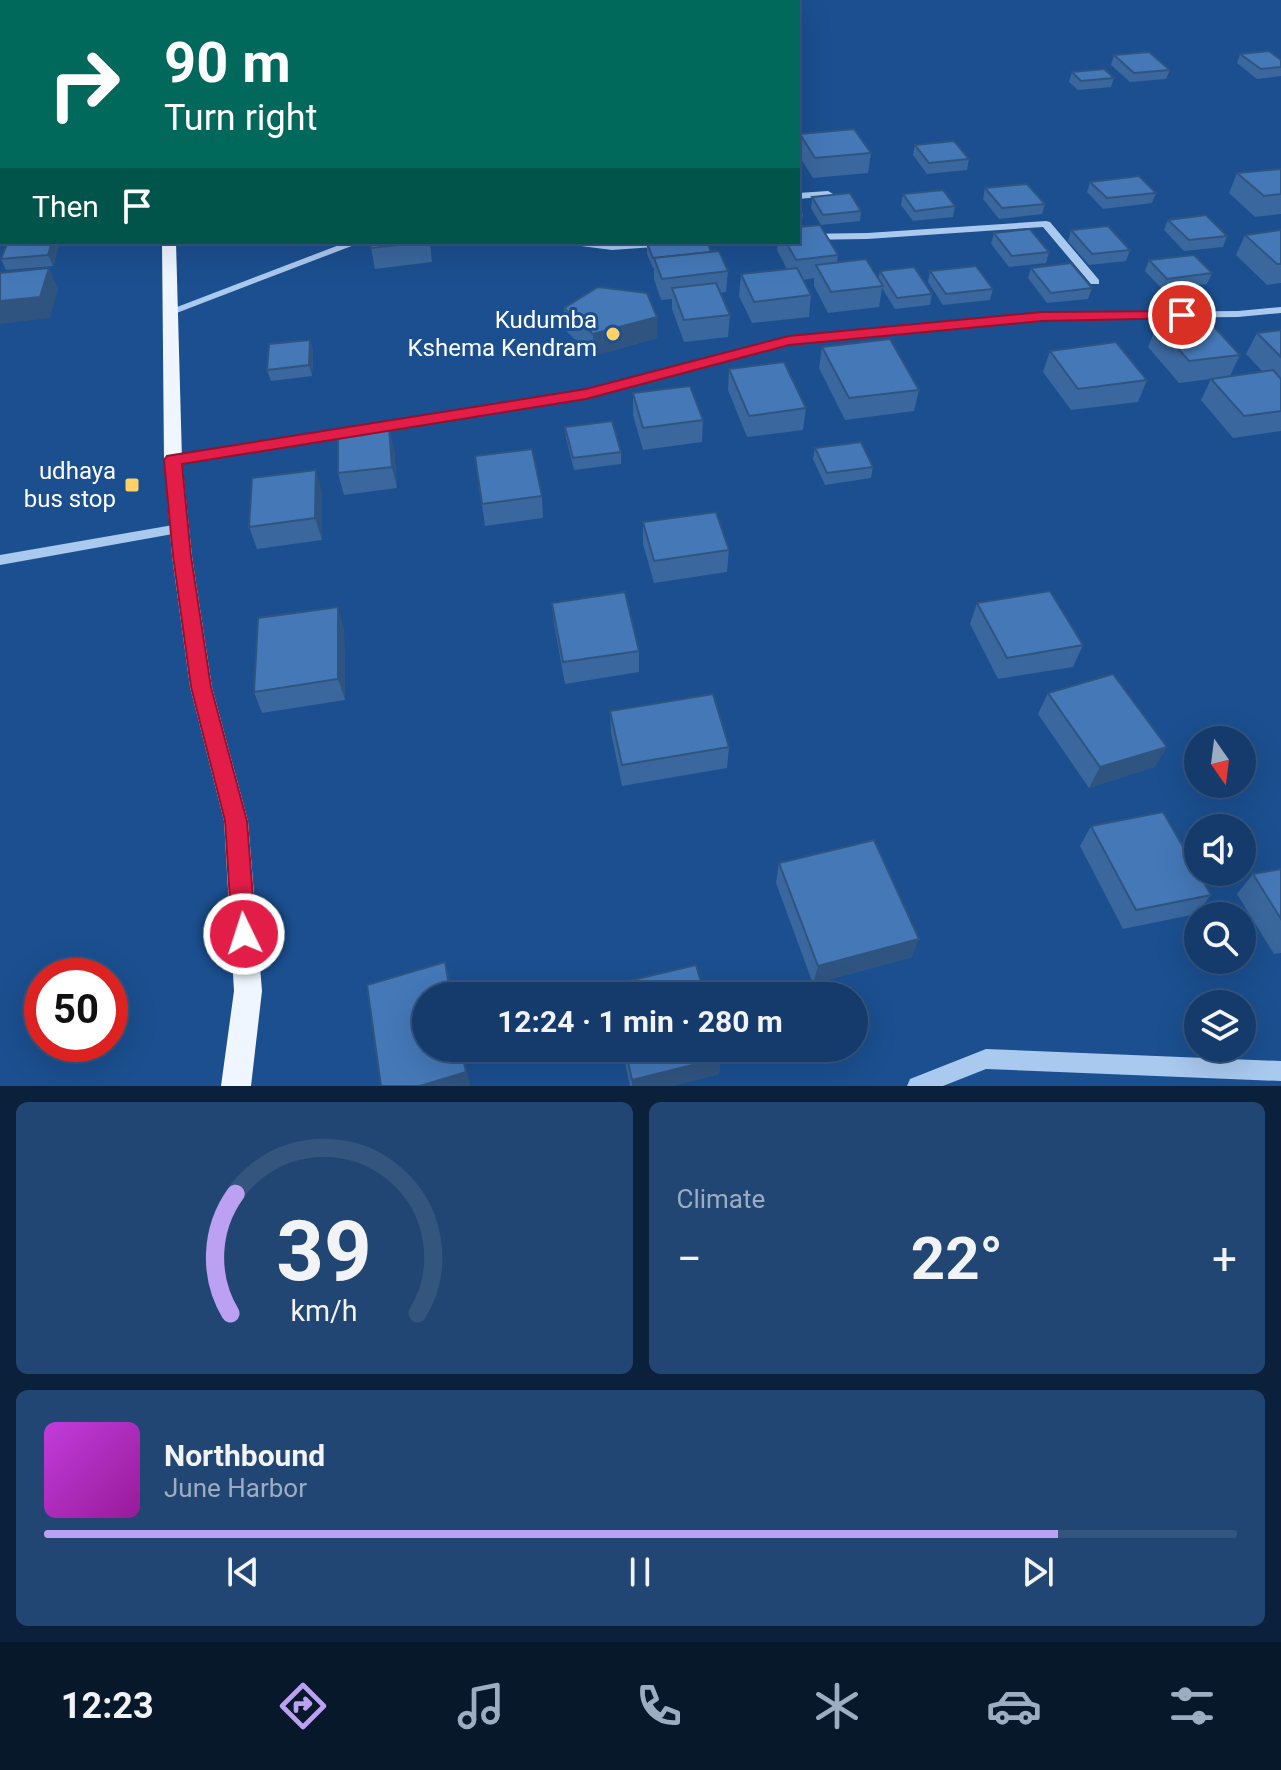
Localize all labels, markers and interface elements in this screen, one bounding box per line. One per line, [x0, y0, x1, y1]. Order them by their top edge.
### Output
text: 90 m [164, 30, 291, 96]
icon: right [32, 32, 136, 136]
text: Turn right [164, 97, 317, 139]
icon: arrive [115, 184, 159, 228]
text: Then [32, 189, 99, 224]
pin [1148, 281, 1216, 349]
icon: arrive [1160, 293, 1204, 337]
place label: Kudumba Kshema Kendram [408, 306, 597, 362]
marker: Kudumba Kshema Kendram [604, 325, 622, 343]
place label: udhaya bus stop [24, 457, 116, 513]
marker: udhaya bus stop [123, 476, 141, 494]
north arrow [1184, 726, 1256, 798]
map controls [1184, 726, 1256, 1062]
button: sound [1184, 814, 1256, 886]
position arrow [202, 892, 286, 976]
button: search [1184, 902, 1256, 974]
speed limit sign: 50 [24, 958, 128, 1062]
button: layers [1184, 990, 1256, 1062]
text: 12:24 · 1 min · 280 m [497, 1004, 783, 1039]
text: Climate [677, 1184, 765, 1214]
text: 39 [277, 1203, 372, 1300]
text: 22° [911, 1223, 1003, 1294]
text: − [677, 1233, 702, 1285]
text: + [1212, 1233, 1237, 1285]
text: km/h [291, 1294, 358, 1328]
text: Northbound [164, 1438, 325, 1473]
text: June Harbor [164, 1473, 307, 1503]
icon: previous [221, 1550, 265, 1594]
icon: pause [618, 1550, 662, 1594]
icon: next [1016, 1550, 1060, 1594]
icon: directions [275, 1678, 331, 1734]
icon: music [453, 1678, 509, 1734]
icon: phone [631, 1678, 687, 1734]
icon: climate [809, 1678, 865, 1734]
icon: car [986, 1678, 1042, 1734]
icon: filters [1164, 1678, 1220, 1734]
text: 12:23 [61, 1685, 154, 1727]

